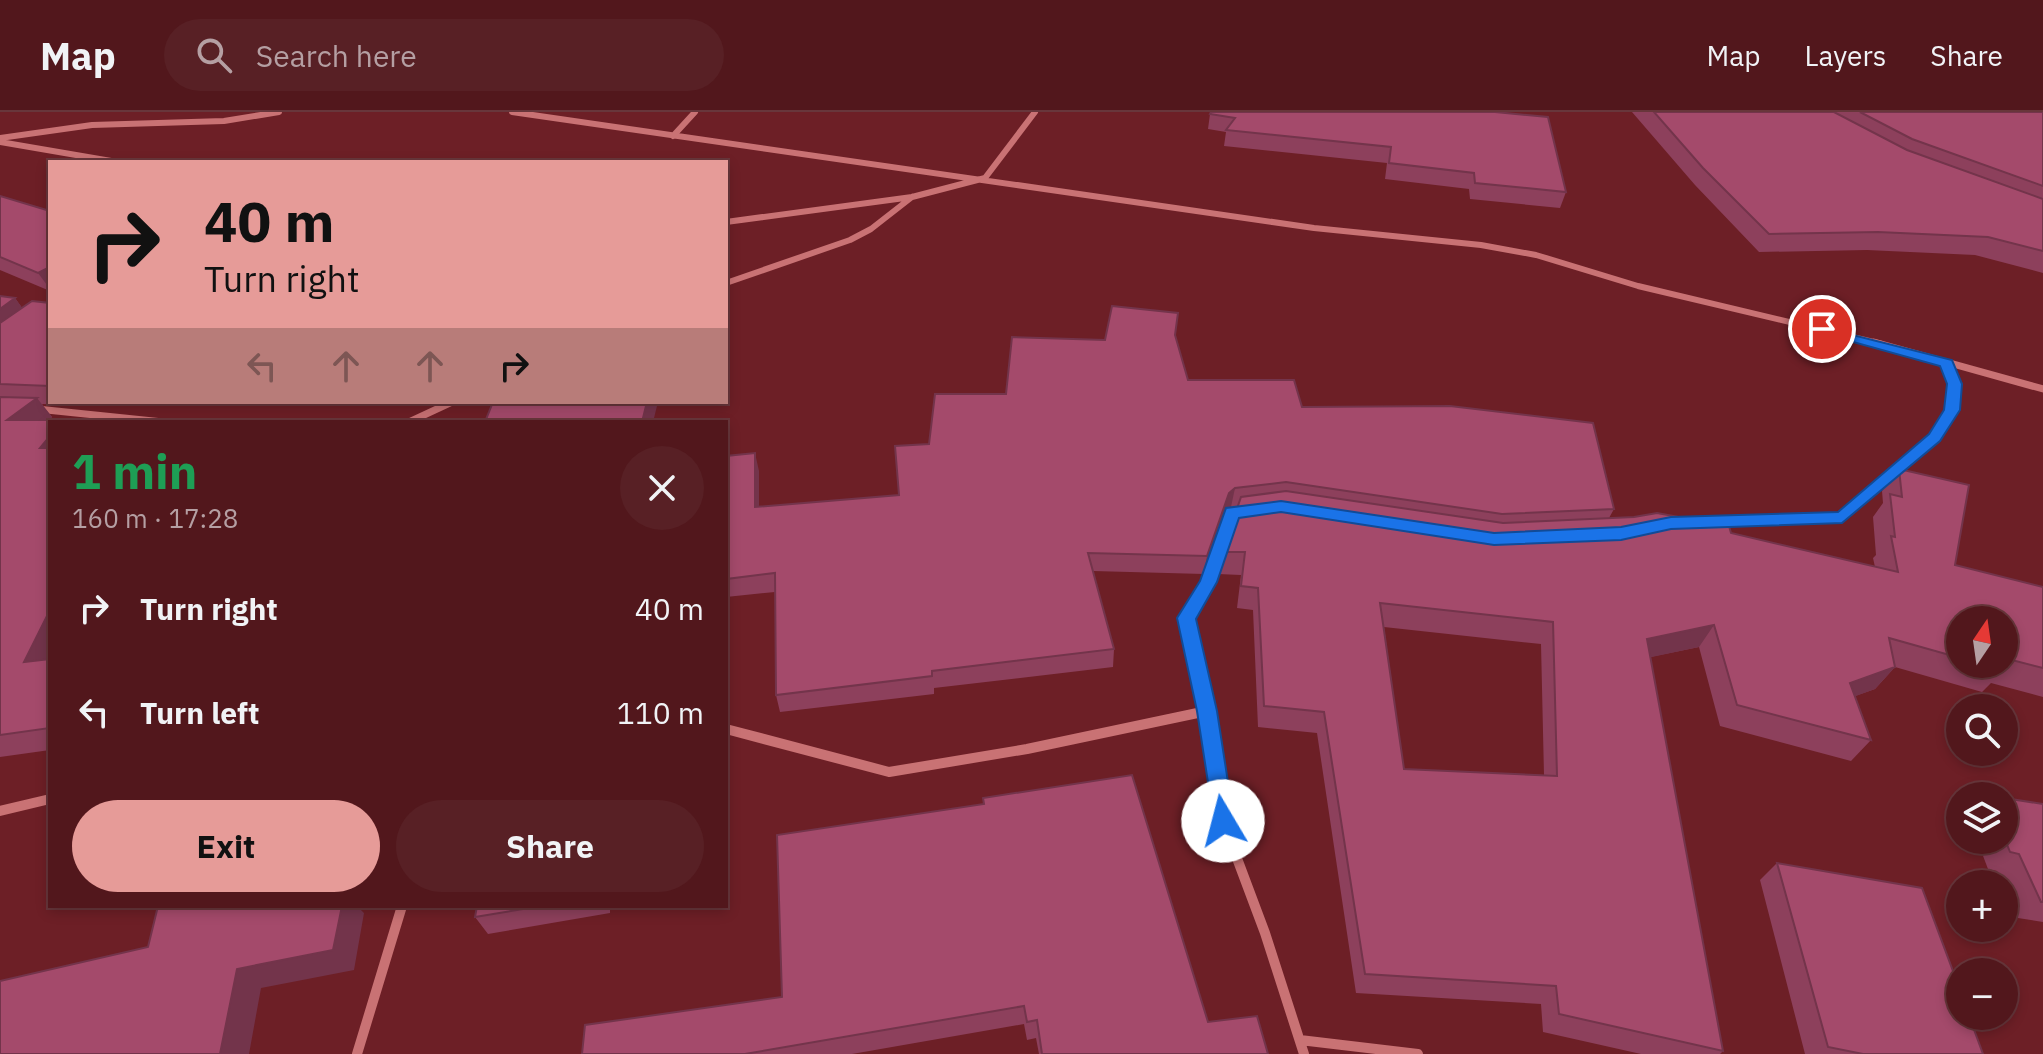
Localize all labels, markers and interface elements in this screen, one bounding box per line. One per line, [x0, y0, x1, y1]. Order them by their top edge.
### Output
search box [164, 19, 724, 91]
text: Map [40, 31, 116, 80]
icon: search [192, 33, 236, 77]
text: Search here [256, 36, 417, 75]
text: Map [1706, 37, 1760, 74]
text: Layers [1804, 37, 1886, 74]
text: Share [1930, 37, 2003, 74]
text: 40 m [204, 185, 334, 257]
icon: right [72, 192, 176, 296]
text: Turn right [204, 255, 360, 302]
pin [1788, 295, 1856, 363]
icon: arrive [1800, 307, 1844, 351]
icon: left [240, 344, 284, 388]
icon: ahead [324, 344, 368, 388]
icon: ahead [408, 344, 452, 388]
icon: right [492, 344, 536, 388]
text: 1 min [72, 440, 197, 502]
button: close [620, 446, 704, 530]
text: 160 m · 17:28 [72, 501, 238, 535]
icon: right [72, 586, 116, 630]
text: Turn right [140, 589, 278, 628]
text: 40 m [635, 589, 704, 628]
north arrow [1946, 606, 2018, 678]
map controls [1946, 606, 2018, 1030]
icon: left [72, 690, 116, 734]
text: Turn left [140, 693, 259, 732]
text: 110 m [617, 693, 704, 732]
button: search [1946, 694, 2018, 766]
position arrow [1181, 779, 1265, 863]
button: layers [1946, 782, 2018, 854]
button: Exit [72, 800, 380, 892]
button: Share [396, 800, 704, 892]
button: + [1946, 870, 2018, 942]
button: − [1946, 958, 2018, 1030]

